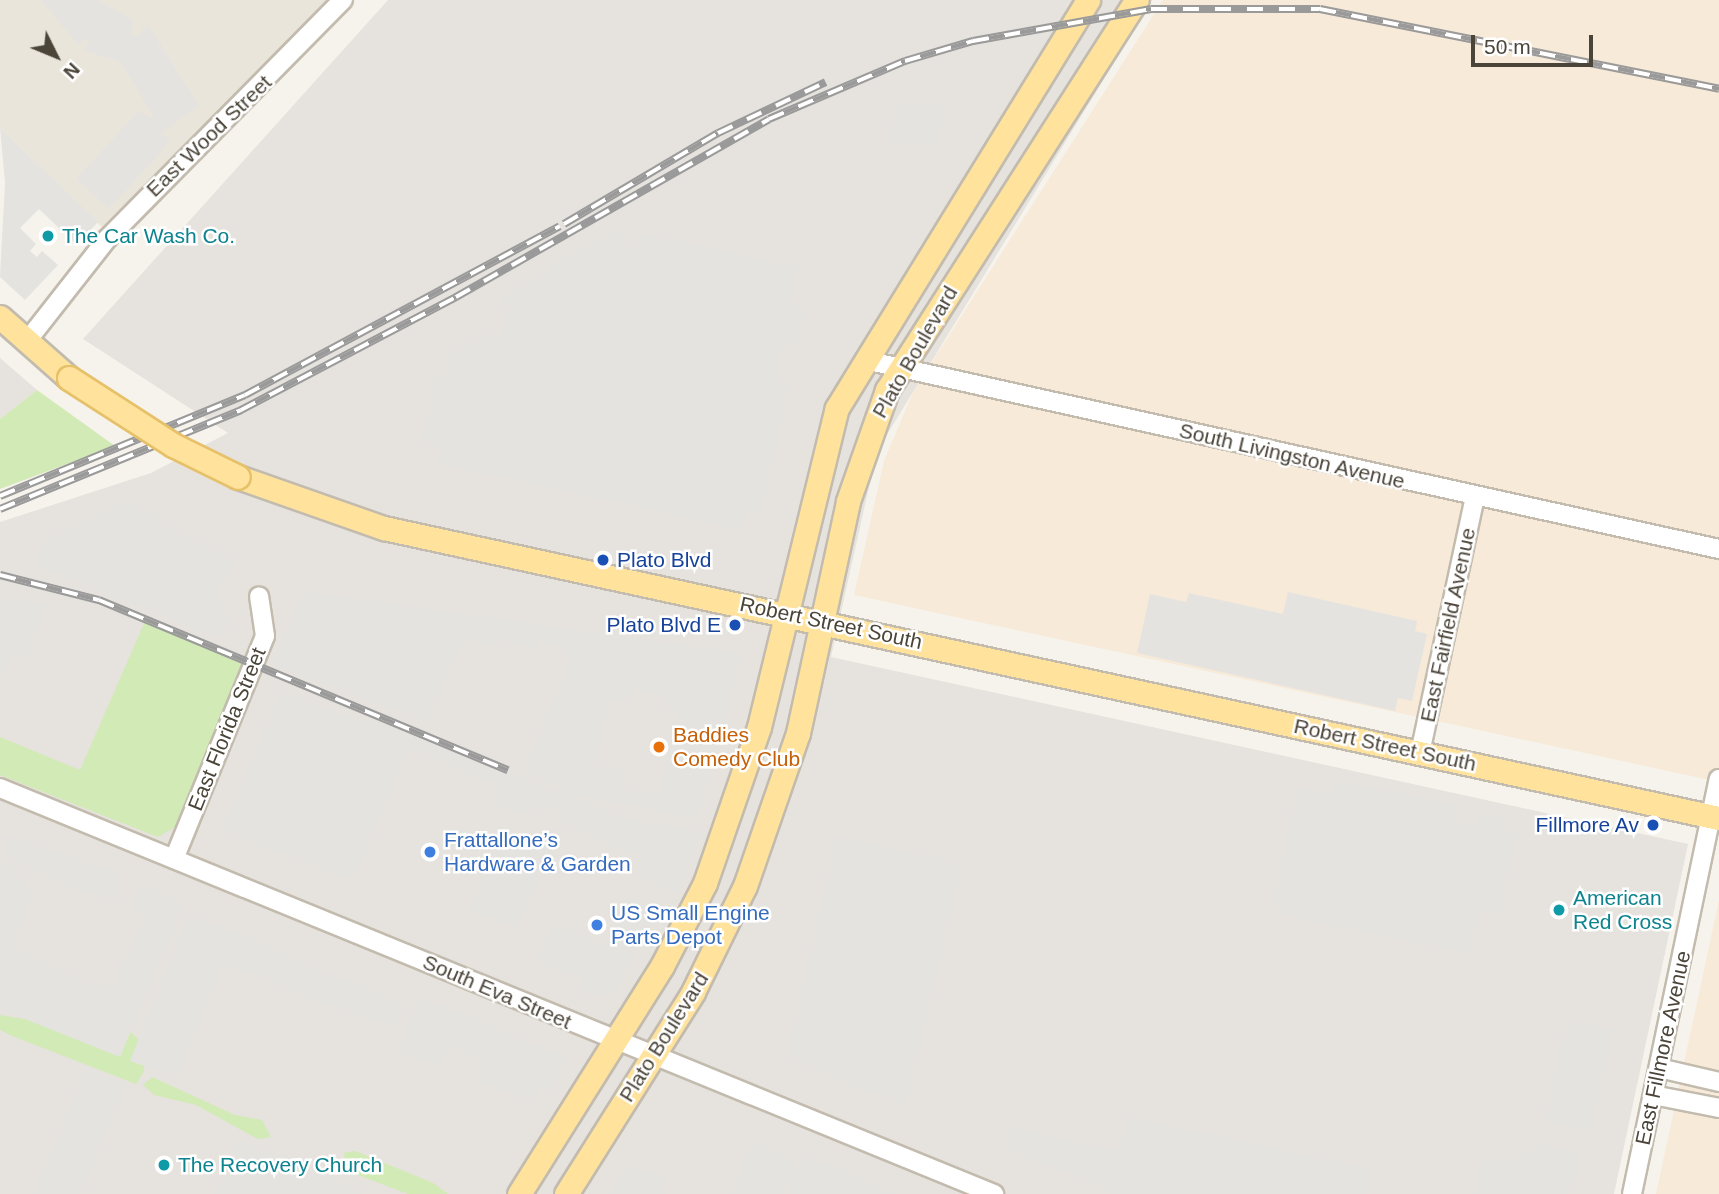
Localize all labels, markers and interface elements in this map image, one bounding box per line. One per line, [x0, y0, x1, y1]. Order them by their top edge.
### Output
north arrow [21, 21, 91, 91]
scale bar [1474, 21, 1596, 65]
text: 50 m [1484, 35, 1531, 58]
text: N [59, 58, 84, 83]
street label: East Wood Street [141, 70, 277, 202]
place label: The Car Wash Co. [62, 223, 235, 249]
marker: The Car Wash Co. [40, 228, 56, 244]
street label: Plato Boulevard [867, 282, 963, 422]
street label: South Livingston Avenue [1176, 418, 1408, 494]
street label: East Fairfield Avenue [1415, 525, 1481, 725]
place label: Plato Blvd [617, 547, 712, 573]
marker: Plato Blvd [595, 552, 611, 568]
street label: Robert Street South [738, 591, 924, 655]
place label: Plato Blvd E [607, 612, 721, 638]
marker: Plato Blvd E [727, 617, 743, 633]
street label: East Florida Street [183, 644, 271, 814]
street label: Robert Street South [1292, 713, 1478, 777]
place label: Baddies Comedy Club [673, 722, 800, 772]
marker: Baddies Comedy Club [651, 739, 667, 755]
place label: Fillmore Av [1534, 812, 1639, 838]
marker: Fillmore Av [1645, 817, 1661, 833]
place label: Frattallone’s Hardware & Garden [444, 827, 631, 877]
marker: Frattallone’s Hardware & Garden [422, 844, 438, 860]
place label: American Red Cross [1573, 885, 1672, 935]
place label: US Small Engine Parts Depot [611, 900, 770, 950]
marker: American Red Cross [1551, 902, 1567, 918]
marker: US Small Engine Parts Depot [589, 917, 605, 933]
street label: East Fillmore Avenue [1630, 948, 1696, 1148]
street label: South Eva Street [419, 949, 575, 1035]
street label: Plato Boulevard [614, 967, 714, 1107]
place label: The Recovery Church [178, 1152, 382, 1178]
marker: The Recovery Church [156, 1157, 172, 1173]

